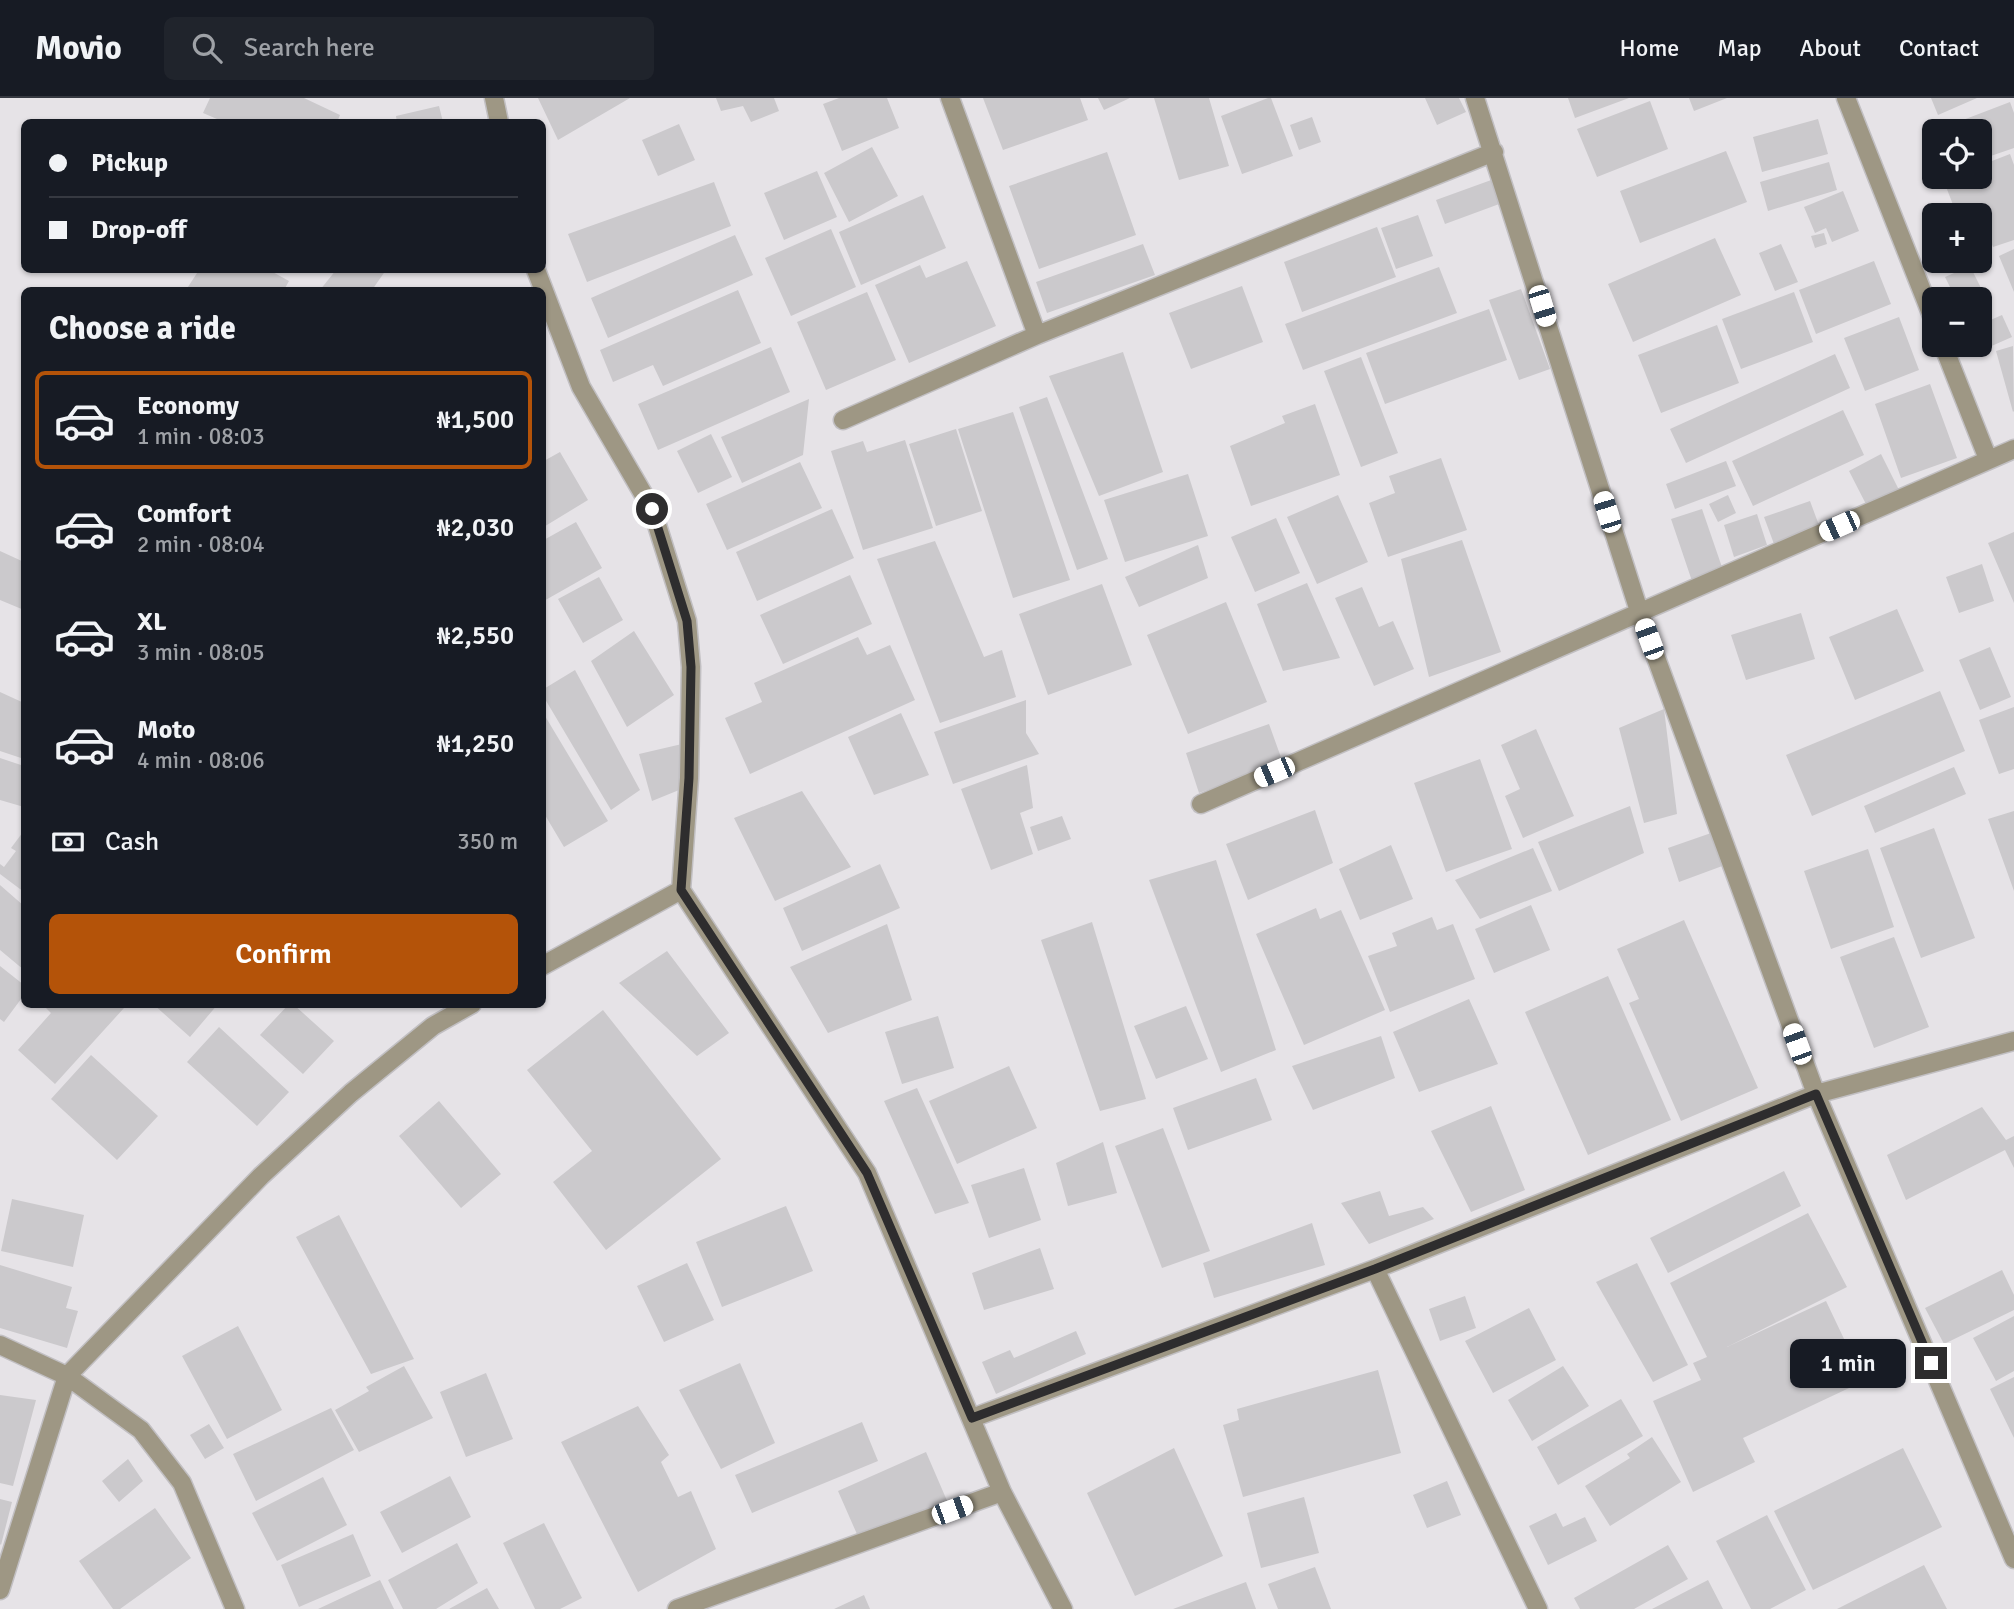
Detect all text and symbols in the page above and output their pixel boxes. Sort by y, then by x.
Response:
search box [164,17,654,80]
text: Movio [35,28,122,69]
icon: search [188,29,226,67]
text: Search here [244,32,375,64]
text: Home [1619,33,1679,63]
text: Map [1717,33,1762,63]
text: About [1800,33,1861,63]
text: Contact [1899,33,1979,63]
map controls [1922,119,1992,357]
button: locate [1922,119,1992,189]
text: Pickup [91,147,168,179]
button: + [1922,203,1992,273]
text: Drop-off [91,214,187,246]
car [1526,283,1559,329]
button: − [1922,287,1992,357]
text: Choose a ride [49,309,236,348]
icon: car [53,389,116,452]
text: Economy [137,390,239,422]
text: ₦1,500 [436,404,514,436]
text: 1 min · 08:03 [137,422,265,451]
car [1591,489,1624,535]
route start [636,493,668,525]
icon: car [53,497,116,560]
text: Comfort [137,498,231,530]
car [1816,508,1863,544]
text: ₦2,030 [436,512,514,544]
text: 2 min · 08:04 [137,530,265,559]
icon: car [53,605,116,668]
text: XL [137,606,167,638]
car [1632,616,1667,662]
text: ₦2,550 [436,620,514,652]
text: 3 min · 08:05 [137,638,265,667]
icon: car [53,713,116,776]
text: Moto [137,714,195,746]
text: ₦1,250 [436,728,514,760]
text: 4 min · 08:06 [137,746,265,775]
car [1251,754,1298,790]
icon: cash [49,823,87,861]
text: Cash [105,826,159,858]
text: 350 m [457,827,518,856]
button: Confirm [49,914,518,994]
car [1780,1021,1815,1067]
callout: 1 min [1791,1338,1906,1388]
route end [1915,1347,1947,1379]
text: 1 min [1820,1349,1876,1378]
car [929,1493,976,1527]

